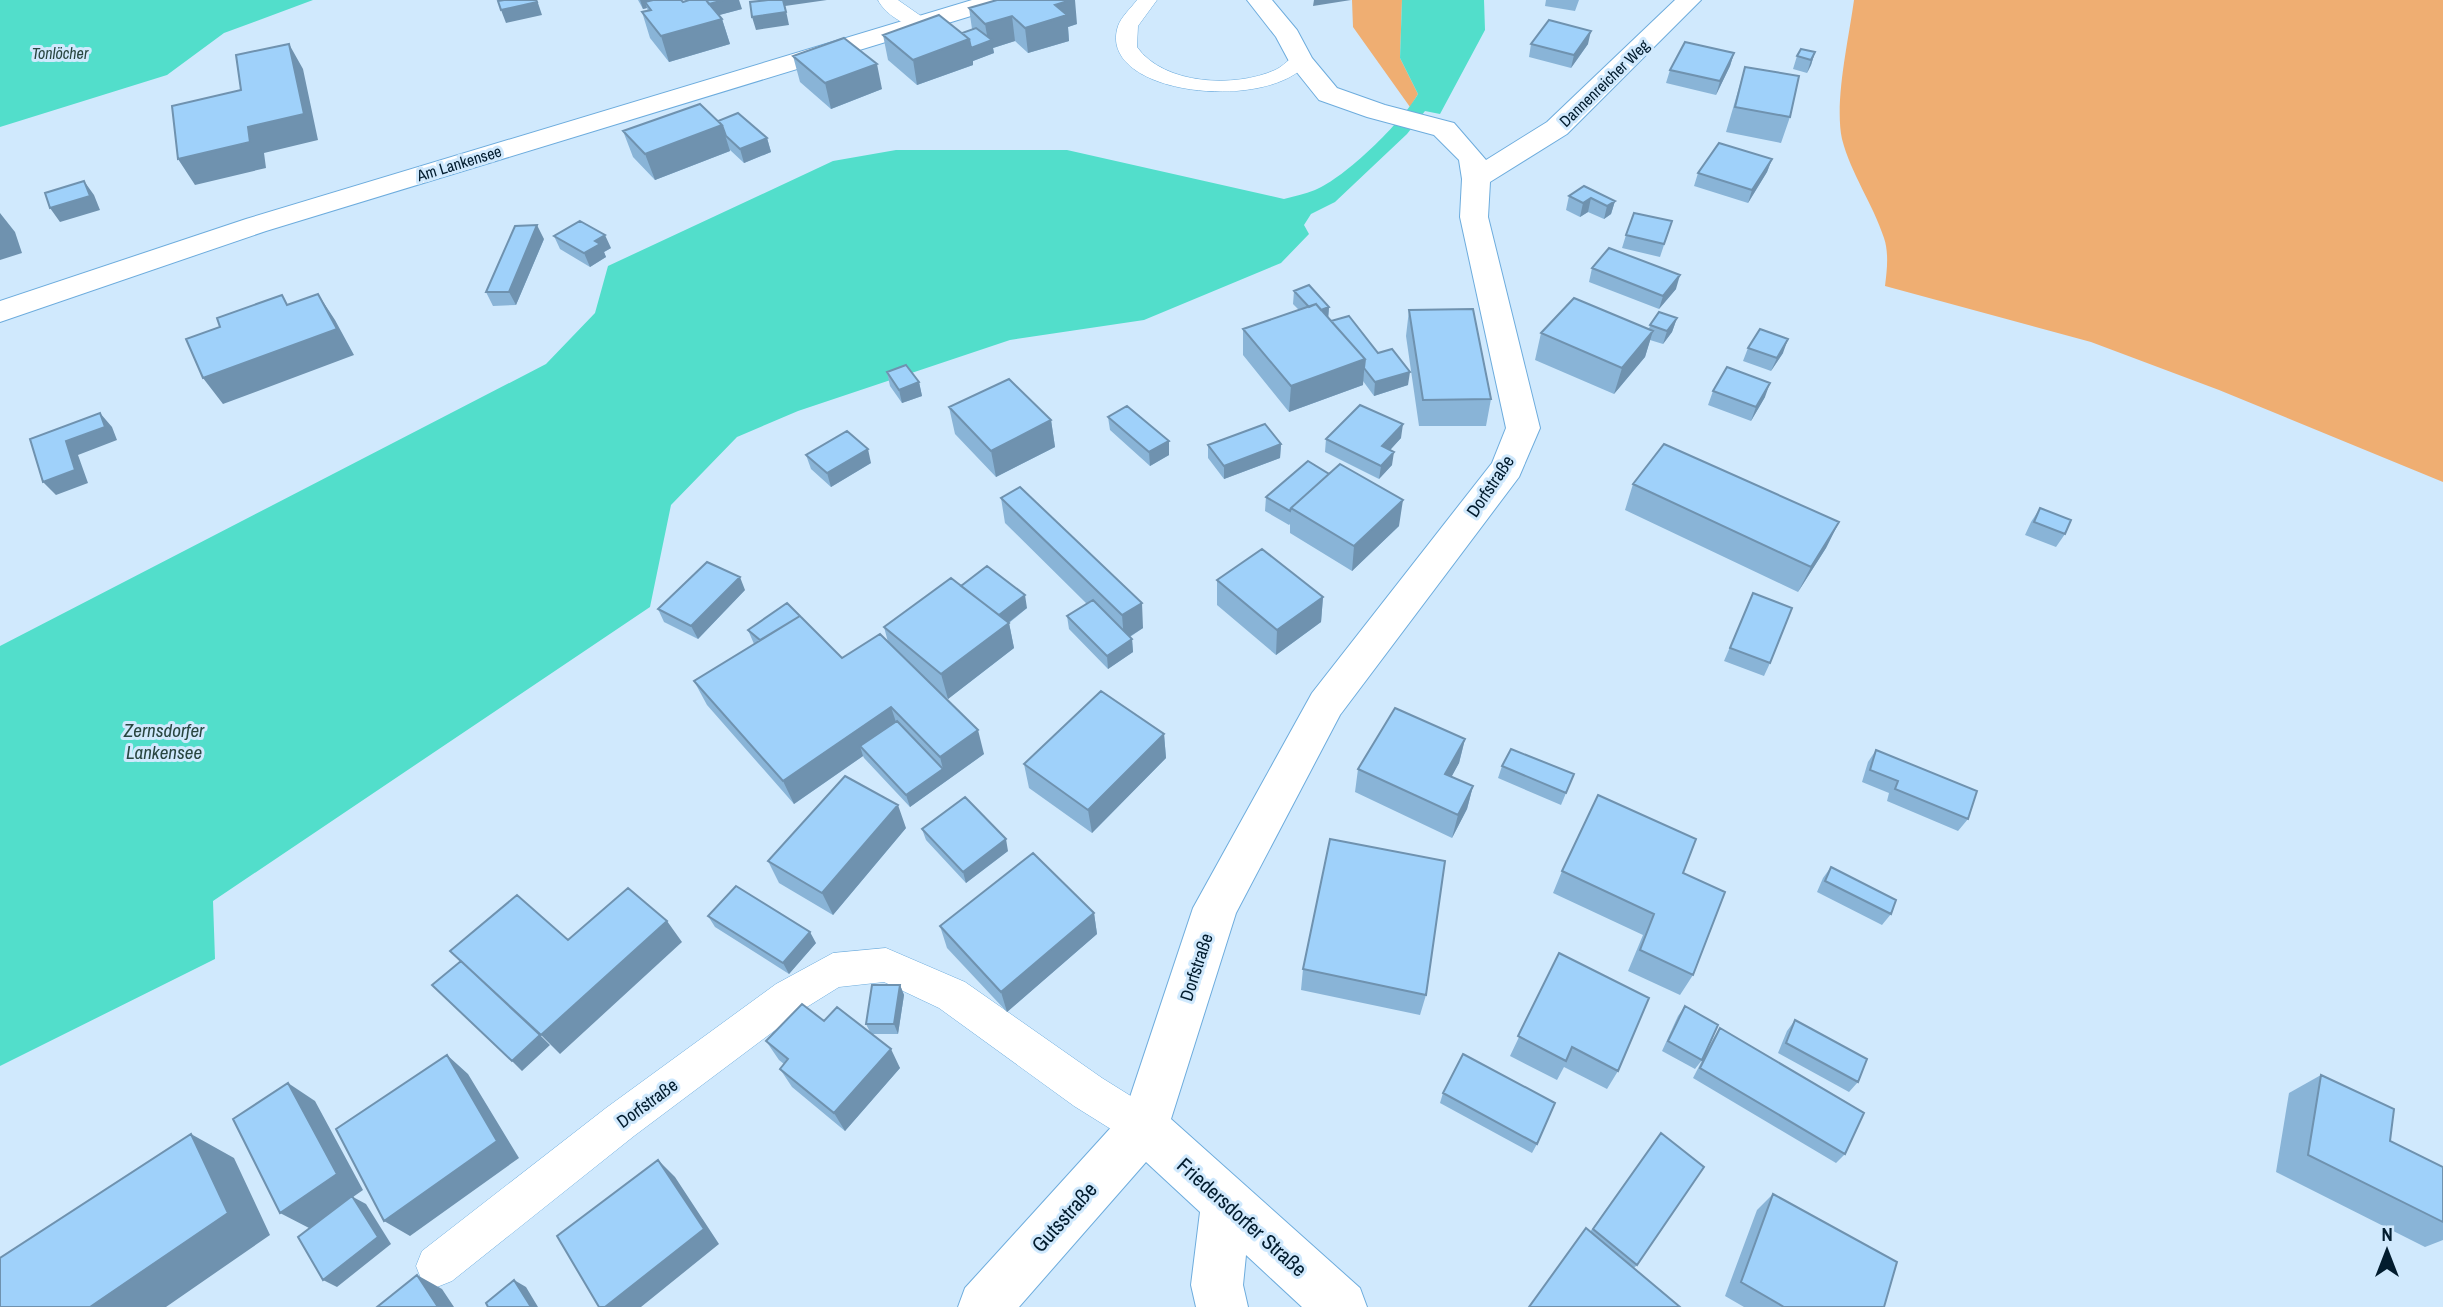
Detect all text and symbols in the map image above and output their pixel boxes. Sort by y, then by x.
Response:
street label: Dannenreicher Weg [1554,34,1654,132]
water label: Tonlöcher [32,42,89,64]
street label: Am Lankensee [413,140,504,187]
street label: Dorfstraße [1460,450,1520,522]
water label: Zernsdorfer Lankensee [123,717,205,765]
street label: Dorfstraße [1173,930,1219,1004]
street label: Dorfstraße [611,1072,683,1134]
street label: Friedersdorfer Straße [1171,1151,1313,1283]
street label: Gutsstraße [1025,1176,1103,1258]
north arrow [2352,1216,2422,1286]
text: N [2381,1221,2393,1247]

